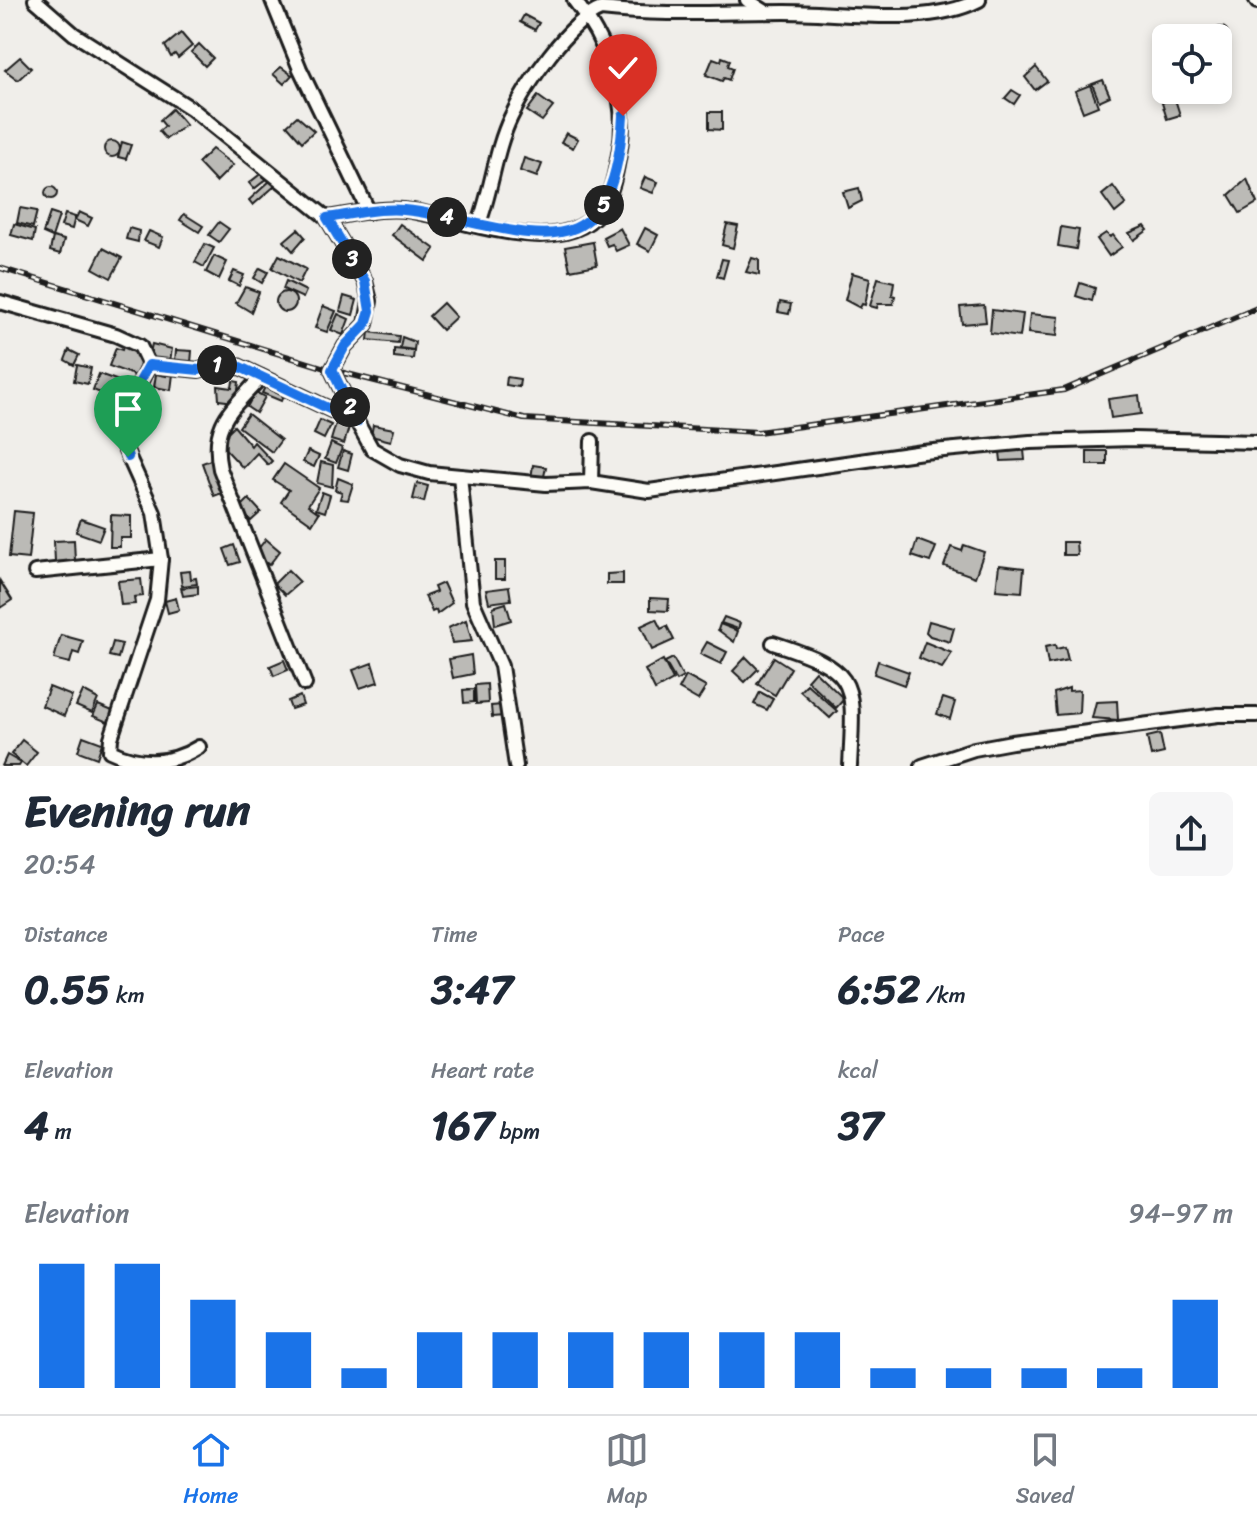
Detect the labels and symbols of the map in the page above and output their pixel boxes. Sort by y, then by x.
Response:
pin [589,34,657,116]
pin: 5 [584,185,624,225]
pin: 4 [427,197,467,237]
pin: 3 [332,239,372,279]
pin: 1 [197,345,237,385]
pin [94,375,162,457]
pin: 2 [330,387,370,427]

